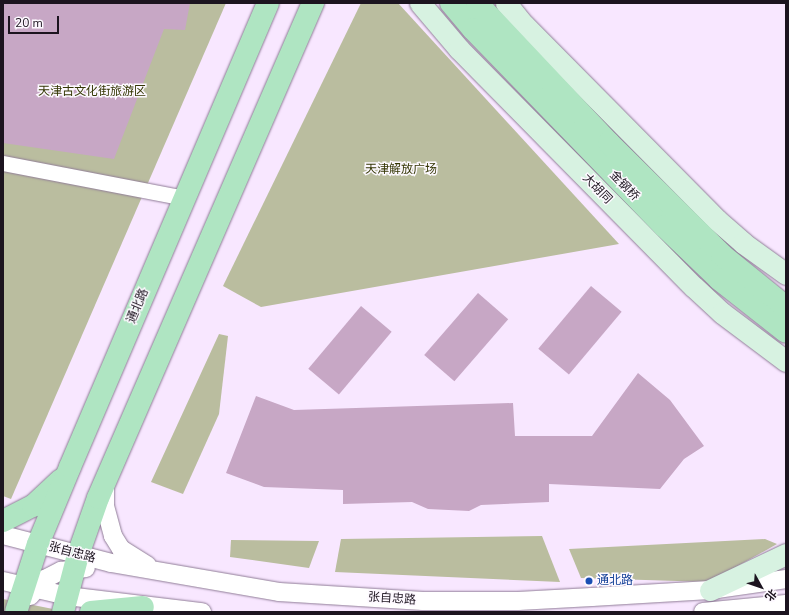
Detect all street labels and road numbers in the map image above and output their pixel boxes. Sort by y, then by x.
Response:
street label: 金钢桥 [606,168,642,204]
street label: 大胡同 [579,171,615,207]
street label: 通北路 [124,287,152,325]
street label: 张自忠路 [47,540,97,566]
street label: 张自忠路 [368,590,416,608]

